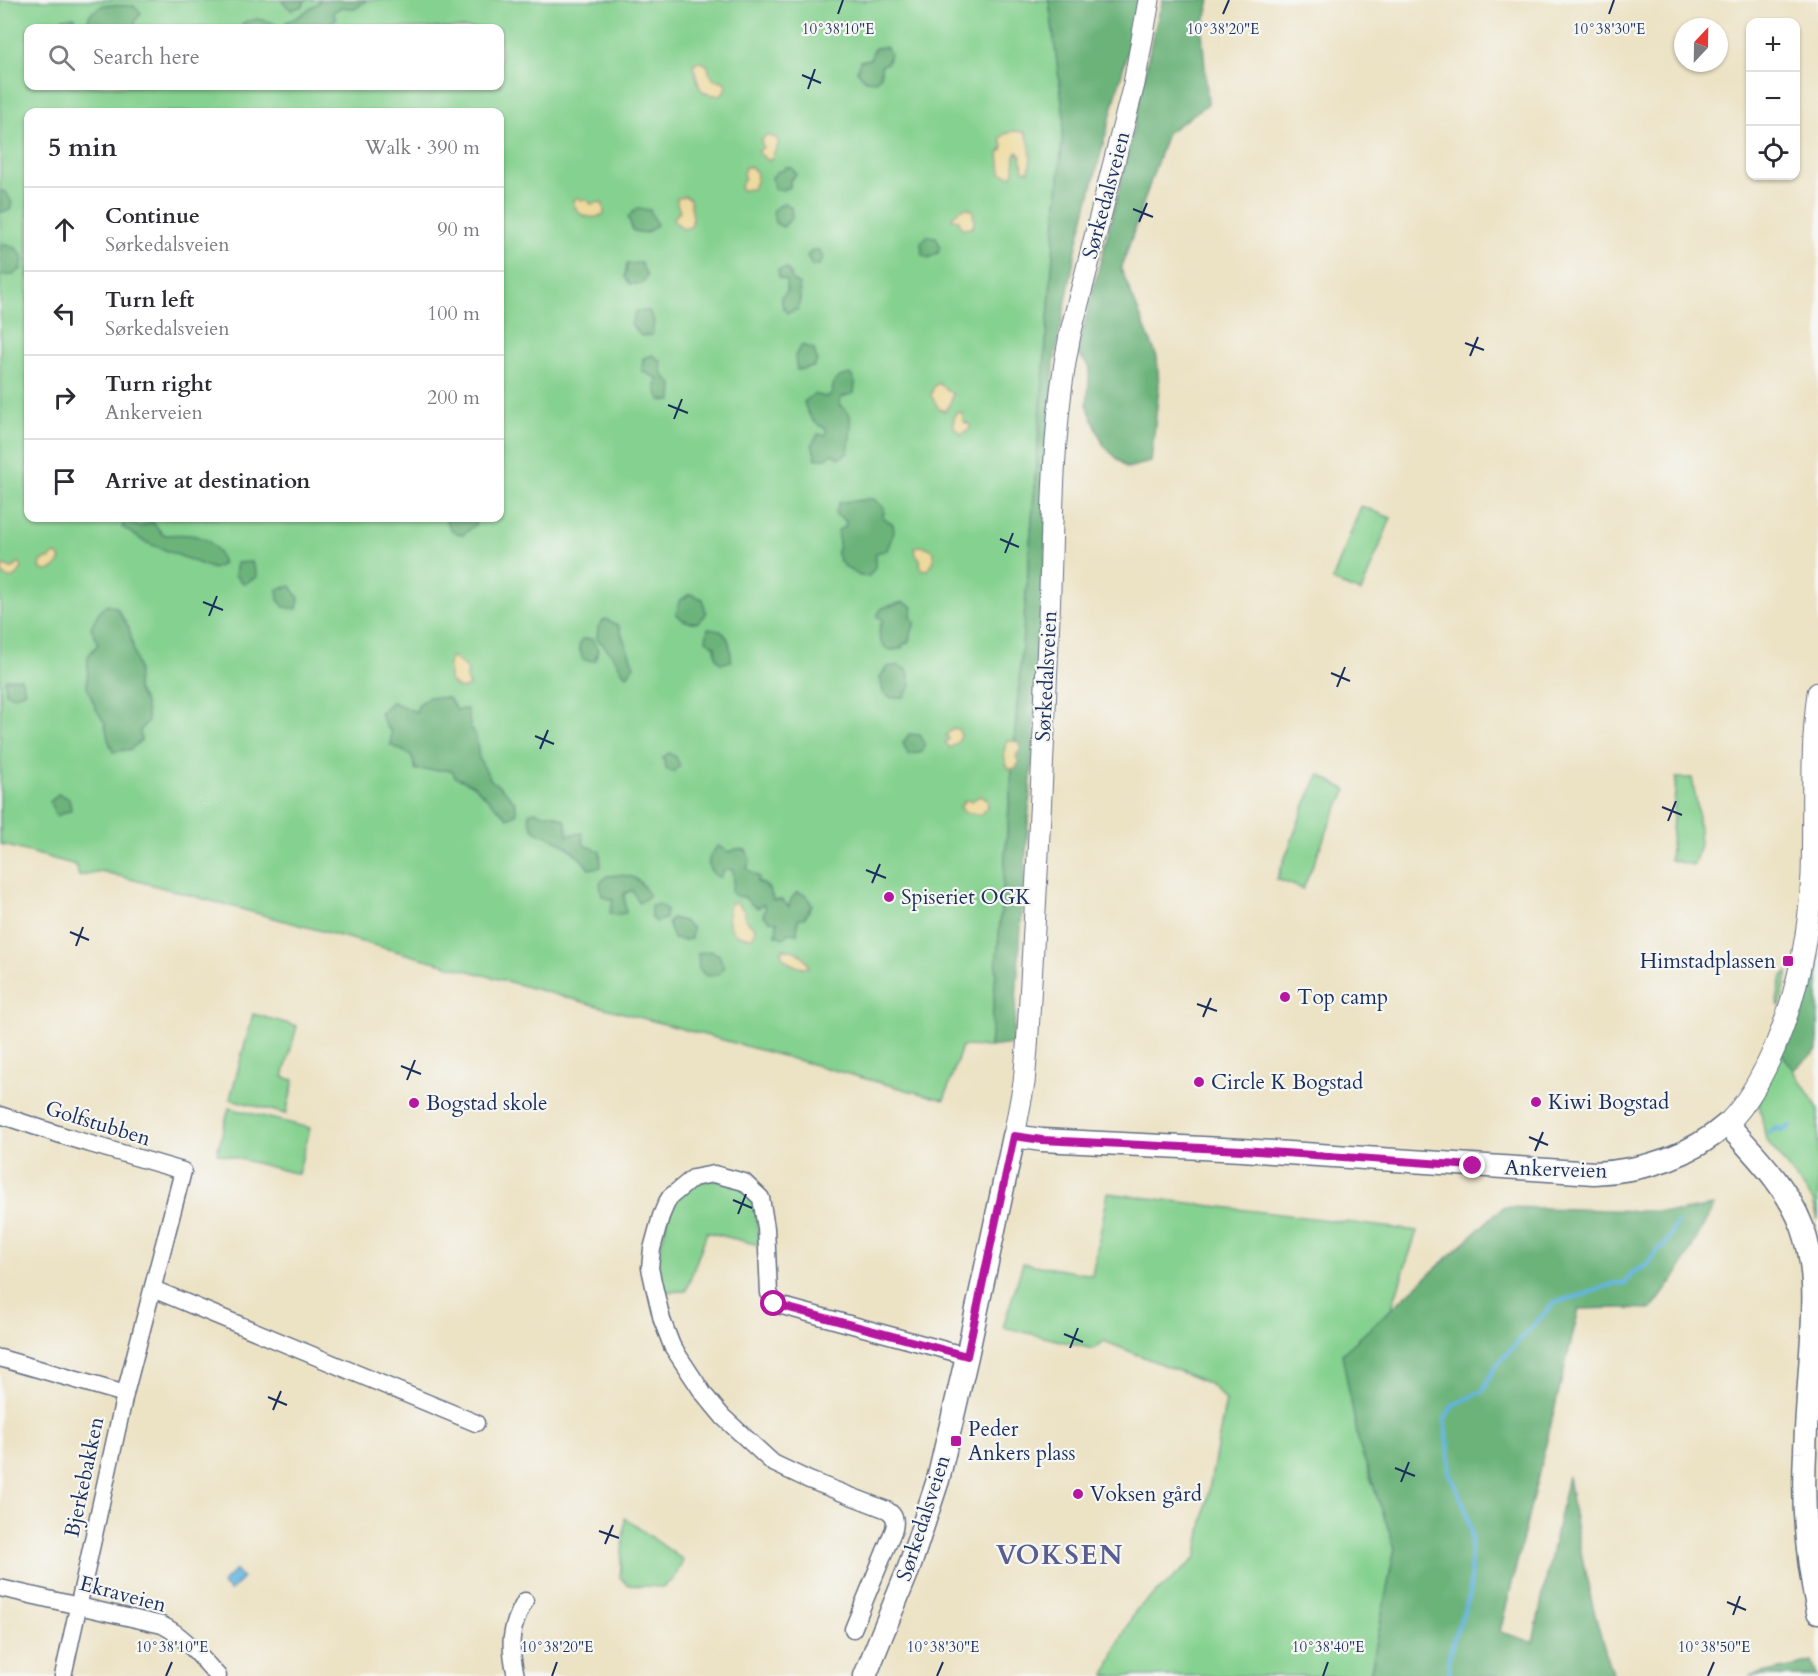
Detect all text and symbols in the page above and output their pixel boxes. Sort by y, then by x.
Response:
north arrow [1674,18,1728,72]
map controls [1746,18,1800,180]
button: + [1746,18,1800,72]
text: 10°38'10"E [802,19,874,39]
text: 10°38'20"E [1187,19,1259,39]
text: 10°38'30"E [1573,19,1645,39]
search box [24,24,504,90]
icon: search [45,41,78,74]
text: Search here [93,42,200,72]
button: − [1746,72,1800,126]
button: locate [1746,126,1800,180]
street label: Sørkedalsveien [1076,128,1137,262]
text: 5 min [48,130,117,165]
text: Walk · 390 m [365,134,480,161]
text: Continue [105,201,200,231]
icon: ahead [48,213,81,246]
text: 90 m [437,216,480,243]
text: Sørkedalsveien [105,231,230,258]
text: Turn left [105,285,194,315]
icon: left [48,297,81,330]
text: 100 m [427,300,480,327]
text: Sørkedalsveien [105,315,230,342]
text: Turn right [105,369,212,399]
icon: right [48,381,81,414]
text: 200 m [427,384,480,411]
text: Ankerveien [105,399,203,426]
icon: arrive [48,465,81,498]
text: Arrive at destination [105,466,310,496]
street label: Sørkedalsveien [1029,610,1064,742]
place label: Spiseriet OGK [901,883,1031,912]
marker: Spiseriet OGK [882,890,896,904]
place label: Himstadplassen [1640,947,1776,976]
marker: Himstadplassen [1781,954,1795,968]
place label: Top camp [1297,983,1388,1012]
marker: Top camp [1278,990,1292,1004]
place label: Circle K Bogstad [1211,1068,1363,1097]
marker: Circle K Bogstad [1192,1075,1206,1089]
place label: Kiwi Bogstad [1548,1088,1669,1117]
place label: Bogstad skole [426,1089,547,1118]
street label: Golfstubben [42,1094,154,1153]
marker: Kiwi Bogstad [1529,1095,1543,1109]
marker: Bogstad skole [407,1096,421,1110]
route end [1459,1152,1485,1178]
street label: Ankerveien [1504,1153,1608,1186]
route start [760,1290,786,1316]
street label: Bjerkebakken [58,1414,111,1540]
place label: Peder Ankers plass [968,1415,1076,1468]
marker: Peder Ankers plass [949,1434,963,1448]
street label: Sørkedalsveien [889,1451,958,1585]
place label: Voksen gård [1090,1480,1202,1509]
marker: Voksen gård [1071,1487,1085,1501]
district label: VOKSEN [996,1537,1124,1574]
street label: Ekraveien [76,1569,169,1620]
text: 10°38'10"E [136,1637,208,1657]
text: 10°38'20"E [521,1637,593,1657]
text: 10°38'30"E [907,1637,979,1657]
text: 10°38'40"E [1292,1637,1364,1657]
text: 10°38'50"E [1678,1637,1750,1657]

